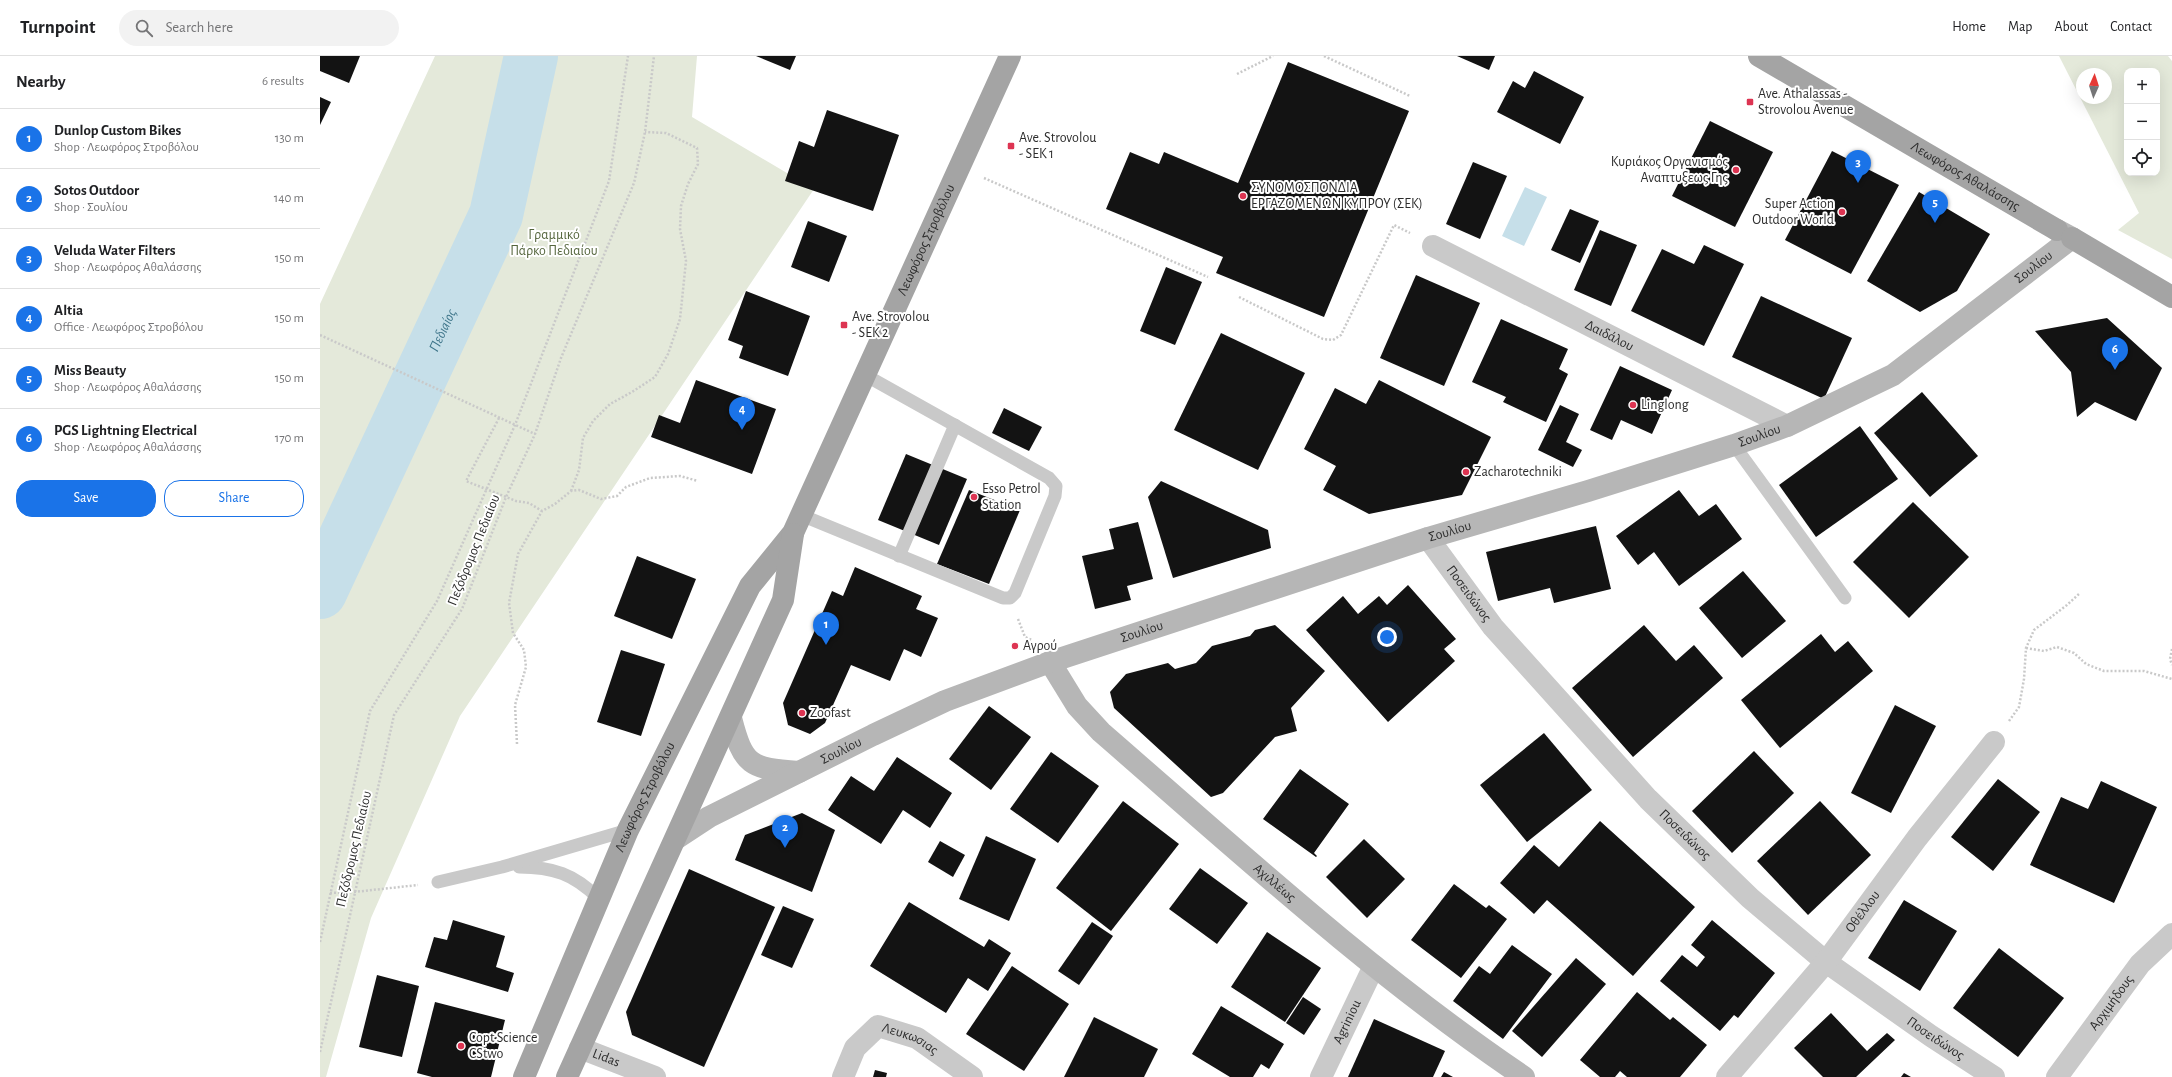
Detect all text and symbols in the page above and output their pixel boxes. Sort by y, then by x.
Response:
search box [119,10,399,46]
icon: search [133,17,155,39]
text: Turnpoint [20,18,95,37]
text: Search here [165,20,233,35]
text: Home [1952,20,1986,34]
text: Map [2008,20,2032,34]
text: About [2054,20,2088,34]
text: Contact [2110,20,2152,34]
north arrow [2076,68,2112,104]
map controls [2124,68,2160,176]
button: + [2124,68,2160,104]
text: Nearby [16,73,66,90]
text: 6 results [262,75,304,88]
place label: Ave. Athalassas - Strovolou Avenue [1758,87,1853,117]
marker: Ave. Athalassas - Strovolou Avenue [1745,97,1755,107]
button: − [2124,104,2160,140]
text: Dunlop Custom Bikes [54,123,181,138]
place label: Ave. Strovolou - SEK 1 [1019,131,1096,161]
text: 1 [27,132,31,145]
text: 130 m [275,132,304,145]
street label: Λεωφόρος Αθαλάσσης [1909,139,2023,214]
button: locate [2124,140,2160,176]
text: Shop · Λεωφόρος Στροβόλου [54,141,199,154]
marker: Ave. Strovolou - SEK 1 [1006,141,1016,151]
pin: 3 [1845,150,1871,183]
place label: Κυριάκος Οργανισμός Αναπτυξεως Γης [1611,155,1729,185]
marker: Κυριάκος Οργανισμός Αναπτυξεως Γης [1731,165,1741,175]
place label: ΣΥΝΟΜΟΣΠΟΝΔΙΑ ΕΡΓΑΖΟΜΕΝΩΝ ΚΥΠΡΟΥ (ΣΕΚ) [1251,181,1423,211]
street label: Λεωφόρος Στροβόλου [895,182,958,298]
text: Sotos Outdoor [54,183,139,198]
pin: 5 [1922,190,1948,223]
marker: ΣΥΝΟΜΟΣΠΟΝΔΙΑ ΕΡΓΑΖΟΜΕΝΩΝ ΚΥΠΡΟΥ (ΣΕΚ) [1238,191,1248,201]
text: 2 [26,192,32,205]
text: 140 m [274,192,304,205]
place label: Super Action Outdoor World [1752,197,1834,227]
text: Shop · Σουλίου [54,201,128,214]
marker: Super Action Outdoor World [1837,207,1847,217]
park label: Γραμμικό Πάρκο Πεδιαίου [510,228,598,258]
text: Veluda Water Filters [54,243,175,258]
street label: Σουλίου [2012,248,2055,286]
text: 3 [26,252,32,265]
text: 150 m [275,252,304,265]
text: Shop · Λεωφόρος Αθαλάσσης [54,261,202,274]
text: Altia [54,303,83,318]
water label: Πεδιαίος [426,306,459,354]
place label: Ave. Strovolou - SEK 2 [852,310,929,340]
text: 4 [26,312,32,325]
text: 150 m [275,312,304,325]
street label: Δαιδάλου [1583,318,1636,354]
marker: Ave. Strovolou - SEK 2 [839,320,849,330]
text: Office · Λεωφόρος Στροβόλου [54,321,203,334]
pin: 6 [2102,337,2128,370]
text: Miss Beauty [54,363,126,378]
text: 5 [26,372,32,385]
text: 150 m [275,372,304,385]
text: Shop · Λεωφόρος Αθαλάσσης [54,381,202,394]
pin: 4 [729,397,755,430]
place label: Linglong [1641,398,1689,412]
marker: Linglong [1628,400,1638,410]
street label: Σουλίου [1736,422,1783,450]
text: PGS Lightning Electrical [54,423,197,438]
text: 6 [26,432,32,445]
text: 170 m [275,432,304,445]
text: Shop · Λεωφόρος Αθαλάσσης [54,441,202,454]
place label: Zacharotechniki [1474,465,1562,479]
marker: Zacharotechniki [1461,467,1471,477]
button: Save [16,480,156,517]
button: Share [164,480,304,517]
place label: Esso Petrol Station [982,482,1041,512]
street label: Πεζόδρομος Πεδιαίου [445,492,503,608]
marker: Esso Petrol Station [969,492,979,502]
street label: Σουλίου [1427,519,1473,544]
street label: Ποσειδώνος [1444,563,1494,625]
pin: 1 [813,612,839,645]
street label: Σουλίου [1119,618,1165,645]
your location [1377,627,1397,647]
place label: Αγρού [1023,639,1057,653]
marker: Αγρού [1010,641,1020,651]
place label: Zoofast [810,706,851,720]
marker: Zoofast [797,708,807,718]
street label: Σουλίου [818,735,864,767]
street label: Λεωφόρος Στροβόλου [613,740,678,854]
street label: Πεζόδρομος Πεδιαίου [334,790,374,908]
street label: Ποσειδώνος [1656,807,1714,863]
pin: 2 [772,815,798,848]
street label: Αχιλλέως [1251,861,1299,905]
street label: Οθέλλου [1843,888,1883,935]
street label: Αρχιμήδους [2087,972,2137,1033]
street label: Agriniou [1331,998,1364,1046]
street label: Ποσειδώνος [1904,1014,1967,1063]
street label: Λευκωσιας [880,1021,941,1058]
place label: Copt Science CStwo [469,1031,537,1061]
marker: Copt Science CStwo [456,1041,466,1051]
street label: Lidas [590,1046,622,1070]

